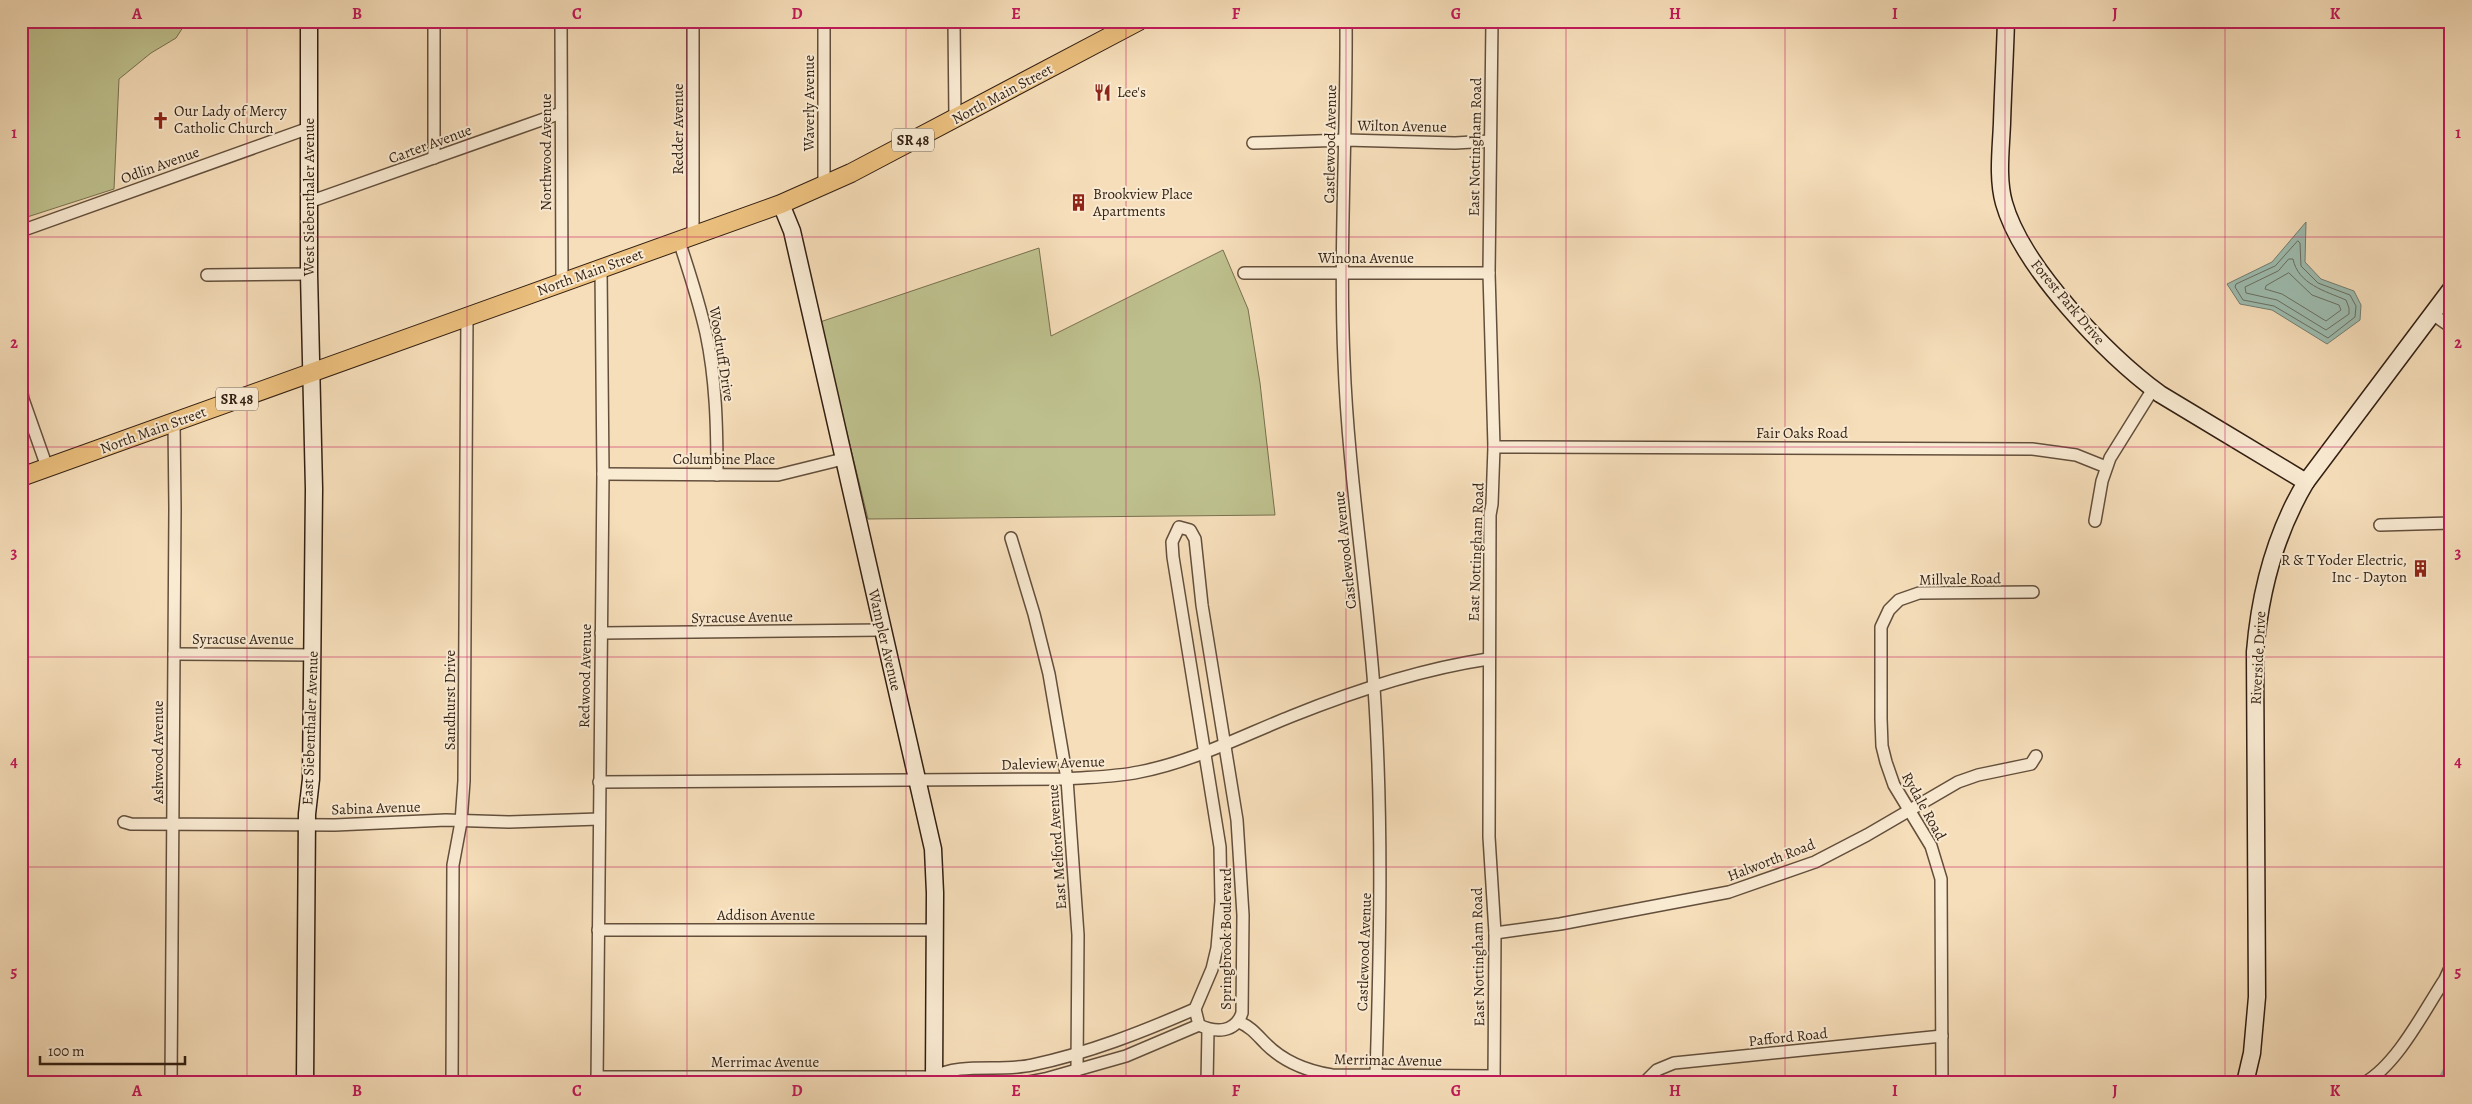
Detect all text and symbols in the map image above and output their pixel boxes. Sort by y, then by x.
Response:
text: A [131,3,143,25]
text: B [352,3,362,25]
text: C [572,3,582,25]
text: D [791,3,803,25]
text: E [1011,3,1021,25]
text: F [1232,3,1241,25]
text: G [1451,3,1461,25]
text: H [1669,3,1681,25]
text: I [1892,3,1898,25]
text: J [2112,3,2118,25]
text: K [2330,3,2341,25]
street label: Waverly Avenue [799,55,819,152]
street label: North Main Street [948,59,1056,129]
street label: East Nottingham Road [1464,76,1486,217]
restaurant icon: Lee's [1093,82,1113,102]
place label: Lee's [1117,82,1146,102]
street label: Redder Avenue [668,83,688,175]
street label: Castlewood Avenue [1319,84,1341,204]
street label: Northwood Avenue [536,93,556,211]
place label: Our Lady of Mercy Catholic Church [174,101,287,138]
church icon: Our Lady of Mercy Catholic Church [150,110,170,130]
street label: Wilton Avenue [1356,115,1447,137]
street label: West Siebenthaler Avenue [299,117,319,277]
street label: Carter Avenue [386,120,475,168]
text: 1 [11,122,17,144]
text: 1 [2455,122,2461,144]
road number: SR 48 [892,128,934,152]
street label: Odlin Avenue [118,141,202,188]
place label: Brookview Place Apartments [1092,184,1193,221]
building icon: Brookview Place Apartments [1069,193,1089,213]
street label: North Main Street [534,244,646,300]
street label: Winona Avenue [1317,248,1414,268]
street label: Forest Park Drive [2026,255,2110,349]
street label: Woodruff Drive [704,304,739,403]
text: 2 [10,332,18,354]
text: 2 [2454,332,2462,354]
road number: SR 48 [216,388,258,410]
street label: North Main Street [97,402,209,458]
street label: Fair Oaks Road [1756,423,1849,443]
street label: Columbine Place [673,449,775,469]
street label: East Nottingham Road [1464,481,1488,622]
street label: Castlewood Avenue [1329,490,1361,610]
text: 3 [11,542,18,564]
text: 3 [2455,542,2462,564]
place label: R & T Yoder Electric, Inc - Dayton [2281,550,2407,587]
building icon: R & T Yoder Electric, Inc - Dayton [2411,559,2431,579]
street label: Millvale Road [1919,568,2002,590]
street label: Wampler Avenue [863,586,906,693]
street label: Syracuse Avenue [691,606,793,628]
street label: Riverside Drive [2246,610,2270,705]
street label: Redwood Avenue [574,623,596,728]
street label: Syracuse Avenue [192,629,294,649]
street label: East Siebenthaler Avenue [297,650,323,806]
street label: Sandhurst Drive [440,650,460,750]
street label: Ashwood Avenue [148,700,168,805]
text: 4 [10,751,18,773]
street label: Daleview Avenue [1001,751,1105,775]
text: 4 [2454,751,2462,773]
street label: Rydale Road [1897,768,1951,844]
street label: East Melford Avenue [1043,783,1071,910]
street label: Sabina Avenue [331,796,421,820]
street label: Halworth Road [1724,834,1819,886]
street label: Springbrook Boulevard [1216,867,1236,1010]
street label: East Nottingham Road [1467,886,1489,1027]
street label: Castlewood Avenue [1352,892,1376,1012]
street label: Addison Avenue [716,905,815,925]
text: 5 [11,961,18,983]
text: 5 [2455,961,2462,983]
street label: Pafford Road [1747,1023,1829,1051]
scale bar [40,1034,185,1066]
text: 100 m [48,1041,85,1061]
street label: Merrimac Avenue [1334,1049,1443,1071]
street label: Merrimac Avenue [711,1052,819,1072]
text: A [131,1080,143,1102]
text: B [352,1080,362,1102]
text: C [572,1080,582,1102]
text: D [791,1080,803,1102]
text: E [1011,1080,1021,1102]
text: F [1232,1080,1241,1102]
text: G [1451,1080,1461,1102]
text: H [1669,1080,1681,1102]
text: I [1892,1080,1898,1102]
text: J [2112,1080,2118,1102]
text: K [2330,1080,2341,1102]

